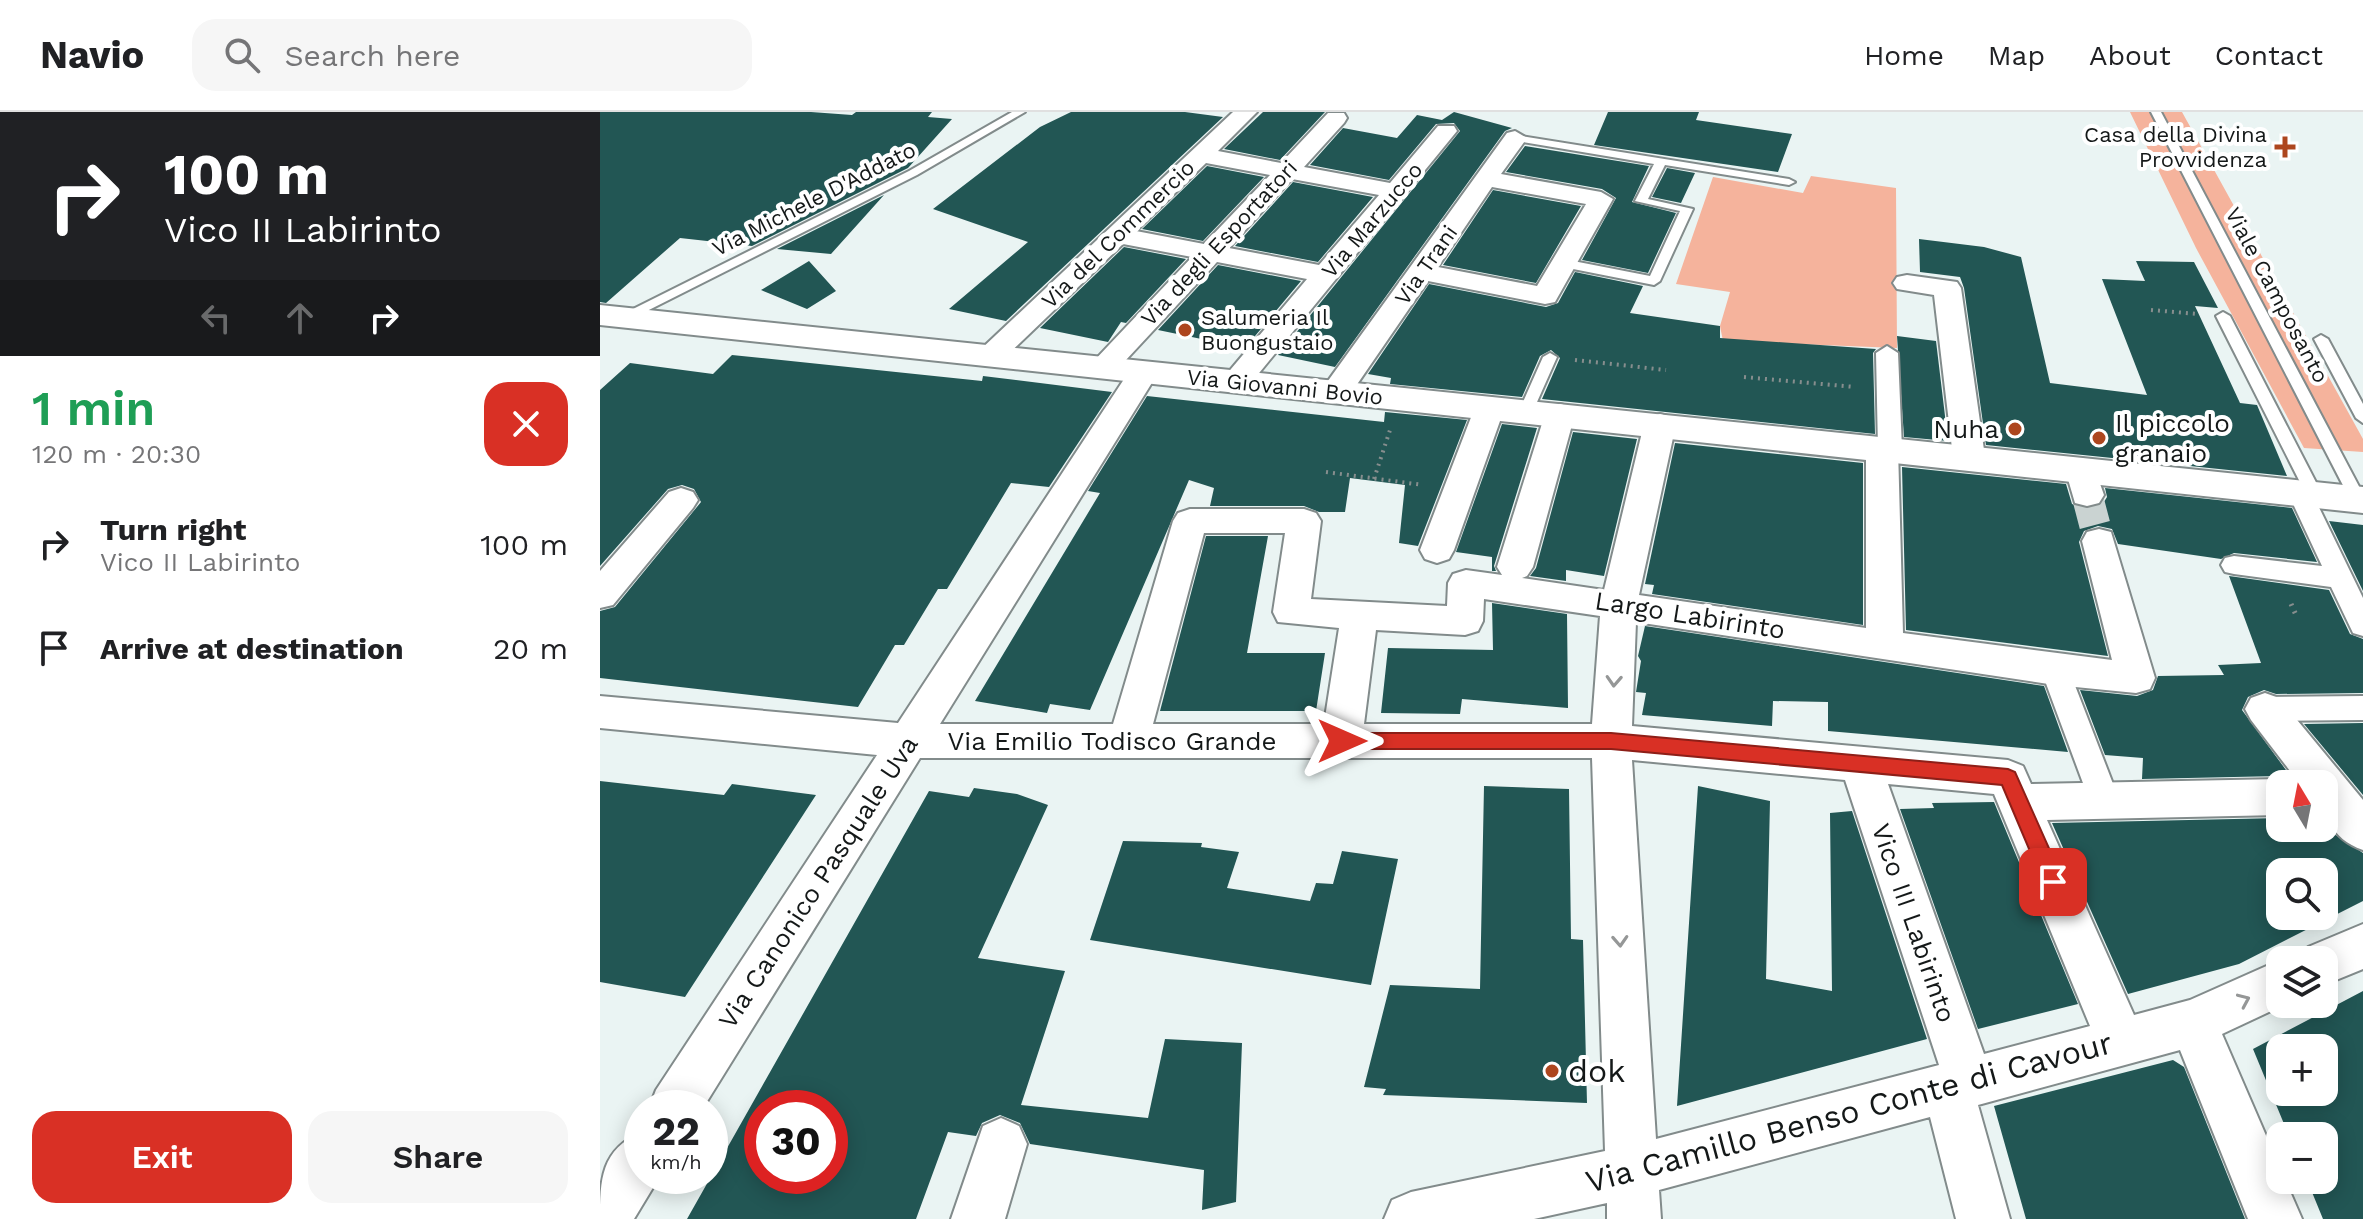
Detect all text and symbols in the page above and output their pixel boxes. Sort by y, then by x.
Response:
search box [192,19,752,91]
text: Navio [40,33,144,77]
icon: search [220,33,264,77]
text: Search here [284,38,460,73]
text: Home [1864,39,1944,72]
text: Map [1988,39,2045,72]
text: About [2089,39,2171,72]
text: Contact [2215,39,2323,72]
place label: Casa della Divina Provvidenza [2084,122,2267,172]
marker: Casa della Divina Provvidenza [2274,136,2296,158]
street label: Via Michele D'Addato [708,137,920,261]
text: 100 m [164,142,329,208]
icon: right [32,144,136,248]
street label: Via del Commercio [1037,155,1199,313]
street label: Via degli Esportatori [1136,155,1302,331]
street label: Via Marzucco [1317,157,1427,283]
street label: Viale Camposanto [2220,203,2334,387]
text: Vico II Labirinto [164,209,442,251]
street label: Via Trani [1390,220,1462,310]
icon: left [194,296,238,340]
icon: ahead [278,296,322,340]
icon: right [362,296,406,340]
place label: Salumeria Il Buongustaio [1201,305,1333,355]
marker: Salumeria Il Buongustaio [1176,321,1194,339]
street label: Via Giovanni Bovio [1186,364,1384,410]
text: 1 min [32,380,155,437]
button: close [484,382,568,466]
place label: Il piccolo granaio [2115,408,2230,468]
place label: Nuha [1933,414,1999,444]
marker: Nuha [2006,420,2024,438]
marker: Il piccolo granaio [2090,429,2108,447]
text: 120 m · 20:30 [32,439,201,469]
text: Turn right [100,512,246,547]
icon: right [32,522,76,566]
text: 100 m [480,527,568,562]
text: Vico II Labirinto [100,547,300,577]
street label: Largo Labirinto [1593,585,1787,645]
icon: arrive [32,626,76,670]
text: Arrive at destination [100,631,404,666]
text: 20 m [493,631,568,666]
one-way arrow [1606,675,1623,688]
position arrow [1300,699,1384,783]
street label: Via Emilio Todisco Grande [947,726,1277,756]
street label: Via Canonico Pasquale Uva [712,730,924,1034]
north arrow [2266,770,2338,842]
map controls [2266,770,2338,1194]
street label: Vico III Labirinto [1866,820,1962,1026]
pin [2019,848,2087,916]
button: search [2266,858,2338,930]
icon: arrive [2031,860,2075,904]
one-way arrow [1612,935,1629,948]
button: layers [2266,946,2338,1018]
one-way arrow [2236,994,2250,1010]
street label: Via Camillo Benso Conte di Cavour [1582,1023,2116,1201]
button: + [2266,1034,2338,1106]
place label: dok [1568,1052,1625,1090]
marker: dok [1543,1062,1561,1080]
speed limit sign: 30 [744,1090,848,1194]
text: 22 [652,1108,700,1155]
button: Exit [32,1111,292,1203]
button: Share [308,1111,568,1203]
button: − [2266,1122,2338,1194]
text: km/h [650,1150,702,1174]

